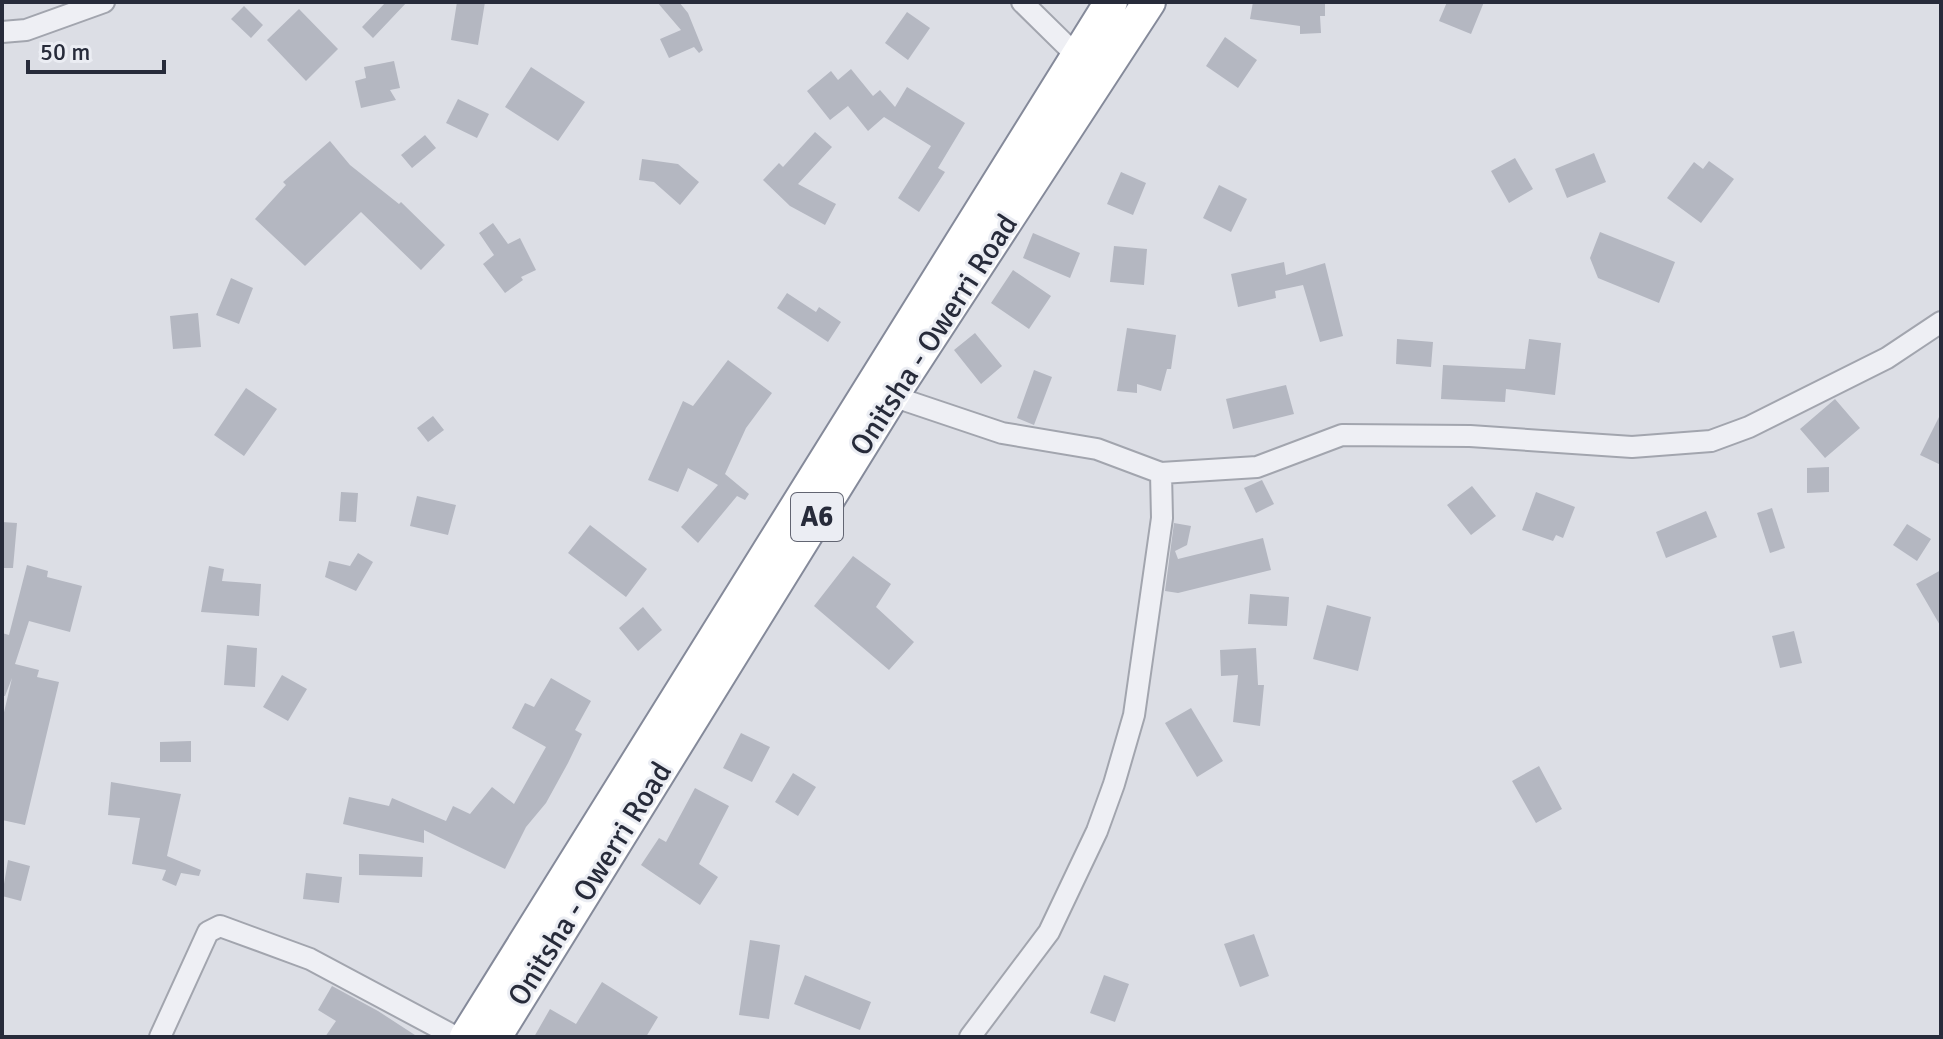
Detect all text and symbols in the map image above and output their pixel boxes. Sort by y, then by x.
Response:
scale bar [28,24,164,74]
text: 50 m [40,37,90,67]
street label: Onitsha - Owerri Road [842,207,1026,463]
road number: A6 [791,493,843,541]
street label: Onitsha - Owerri Road [500,755,680,1013]

